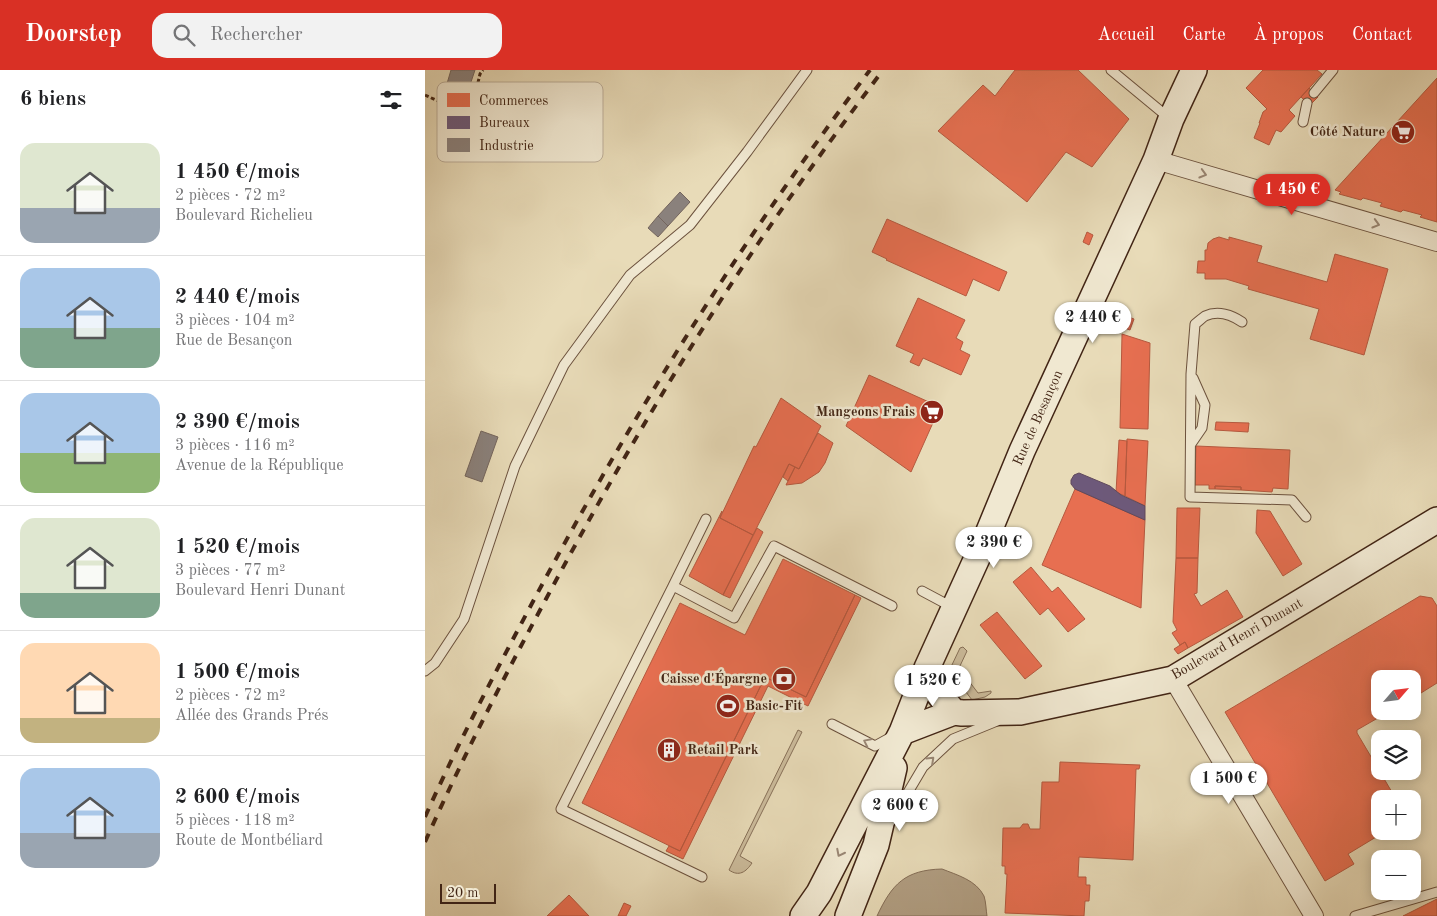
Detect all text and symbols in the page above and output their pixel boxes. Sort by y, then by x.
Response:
search box [152,13,502,58]
icon: search [170,21,198,49]
text: Doorstep [25,23,122,47]
text: Rechercher [210,26,303,45]
text: Accueil [1097,26,1155,44]
text: Carte [1183,26,1225,44]
text: À propos [1253,26,1324,44]
text: Contact [1352,26,1412,44]
legend [437,82,603,162]
icon: filters [377,86,405,114]
text: 6 biens [20,89,86,110]
text: Commerces [479,94,548,108]
text: Bureaux [479,116,530,130]
supermarket icon: Côté Nature [1390,119,1416,145]
place label: Côté Nature [1310,125,1385,139]
text: Industrie [479,139,534,153]
text: 1 450 €/mois [175,162,300,183]
icon: home [60,163,120,223]
one-way arrow [1198,168,1206,178]
pin: 1 450 € [1246,174,1338,216]
text: 1 450 € [1264,182,1320,198]
text: 2 pièces · 72 m² [175,188,285,204]
text: Boulevard Richelieu [175,208,313,224]
one-way arrow [1371,218,1379,228]
text: 2 440 €/mois [175,287,300,308]
icon: home [60,288,120,348]
pin: 2 440 € [1047,302,1139,344]
text: 2 440 € [1065,310,1121,326]
text: 3 pièces · 104 m² [175,313,295,329]
text: Rue de Besançon [175,333,292,349]
street label: Rue de Besançon [1011,368,1065,468]
supermarket icon: Mangeons Frais [919,399,945,425]
place label: Mangeons Frais [816,405,915,419]
text: 2 390 €/mois [175,412,300,433]
icon: home [60,413,120,473]
text: 3 pièces · 116 m² [175,438,295,454]
text: Avenue de la République [175,458,344,474]
pin: 2 390 € [948,526,1040,569]
text: 2 390 € [966,535,1022,551]
text: 1 520 €/mois [175,537,300,558]
icon: home [60,538,120,598]
text: 3 pièces · 77 m² [175,563,285,579]
text: Boulevard Henri Dunant [175,583,345,599]
street label: Boulevard Henri Dunant [1169,596,1305,682]
text: 1 500 €/mois [175,662,300,683]
icon: home [60,663,120,723]
pin: 1 520 € [887,664,979,707]
bank icon: Caisse d'Épargne [771,666,797,692]
place label: Caisse d'Épargne [660,669,767,686]
north arrow [1371,670,1421,720]
map controls [1371,670,1421,900]
text: 1 520 € [905,673,961,689]
text: 2 pièces · 72 m² [175,688,285,704]
sports icon: Basic-Fit [715,693,741,719]
place label: Basic-Fit [745,699,803,713]
text: Allée des Grands Prés [175,708,328,724]
button: layers [1371,730,1421,780]
building icon: Retail Park [656,737,682,763]
one-way arrow [863,738,872,748]
place label: Retail Park [687,743,759,757]
one-way arrow [925,757,934,766]
pin: 1 500 € [1183,762,1275,805]
text: 1 500 € [1201,771,1257,787]
text: 2 600 €/mois [175,787,300,808]
icon: home [60,788,120,848]
pin: 2 600 € [854,790,946,832]
button: + [1371,790,1421,840]
text: 2 600 € [872,798,928,814]
text: 5 pièces · 118 m² [175,813,295,829]
text: Route de Montbéliard [175,833,323,849]
one-way arrow [836,848,846,857]
button: − [1371,850,1421,900]
scale bar [440,881,496,904]
text: 20 m [447,886,478,900]

